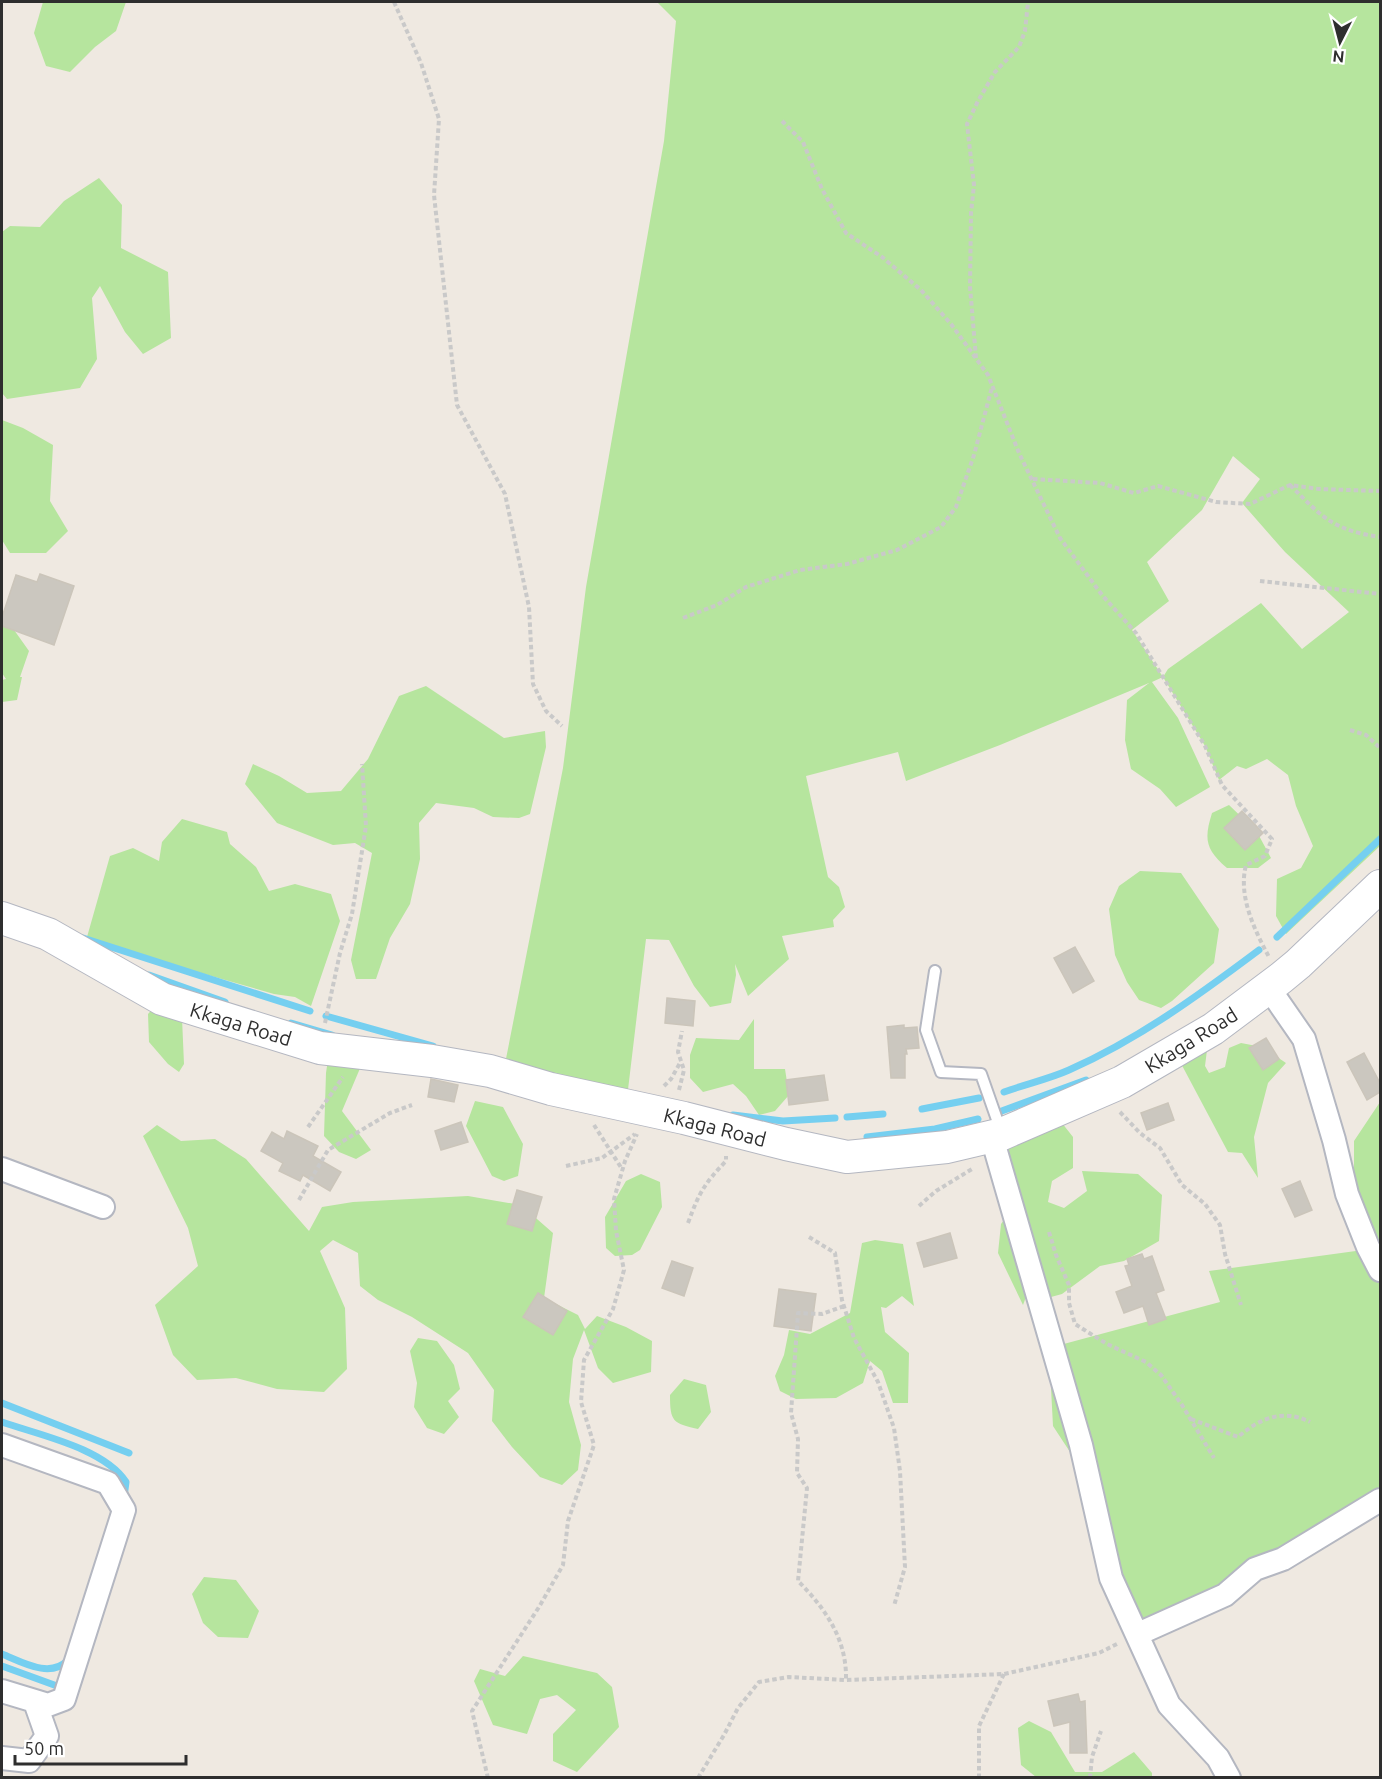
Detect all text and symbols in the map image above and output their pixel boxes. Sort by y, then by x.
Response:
north arrow [1310,12,1370,72]
text: N [1332,47,1345,66]
street label: Kkaga Road [187,998,295,1050]
street label: Kkaga Road [1140,1002,1242,1078]
street label: Kkaga Road [661,1103,769,1151]
scale bar [15,1728,186,1766]
text: 50 m [24,1738,64,1758]

